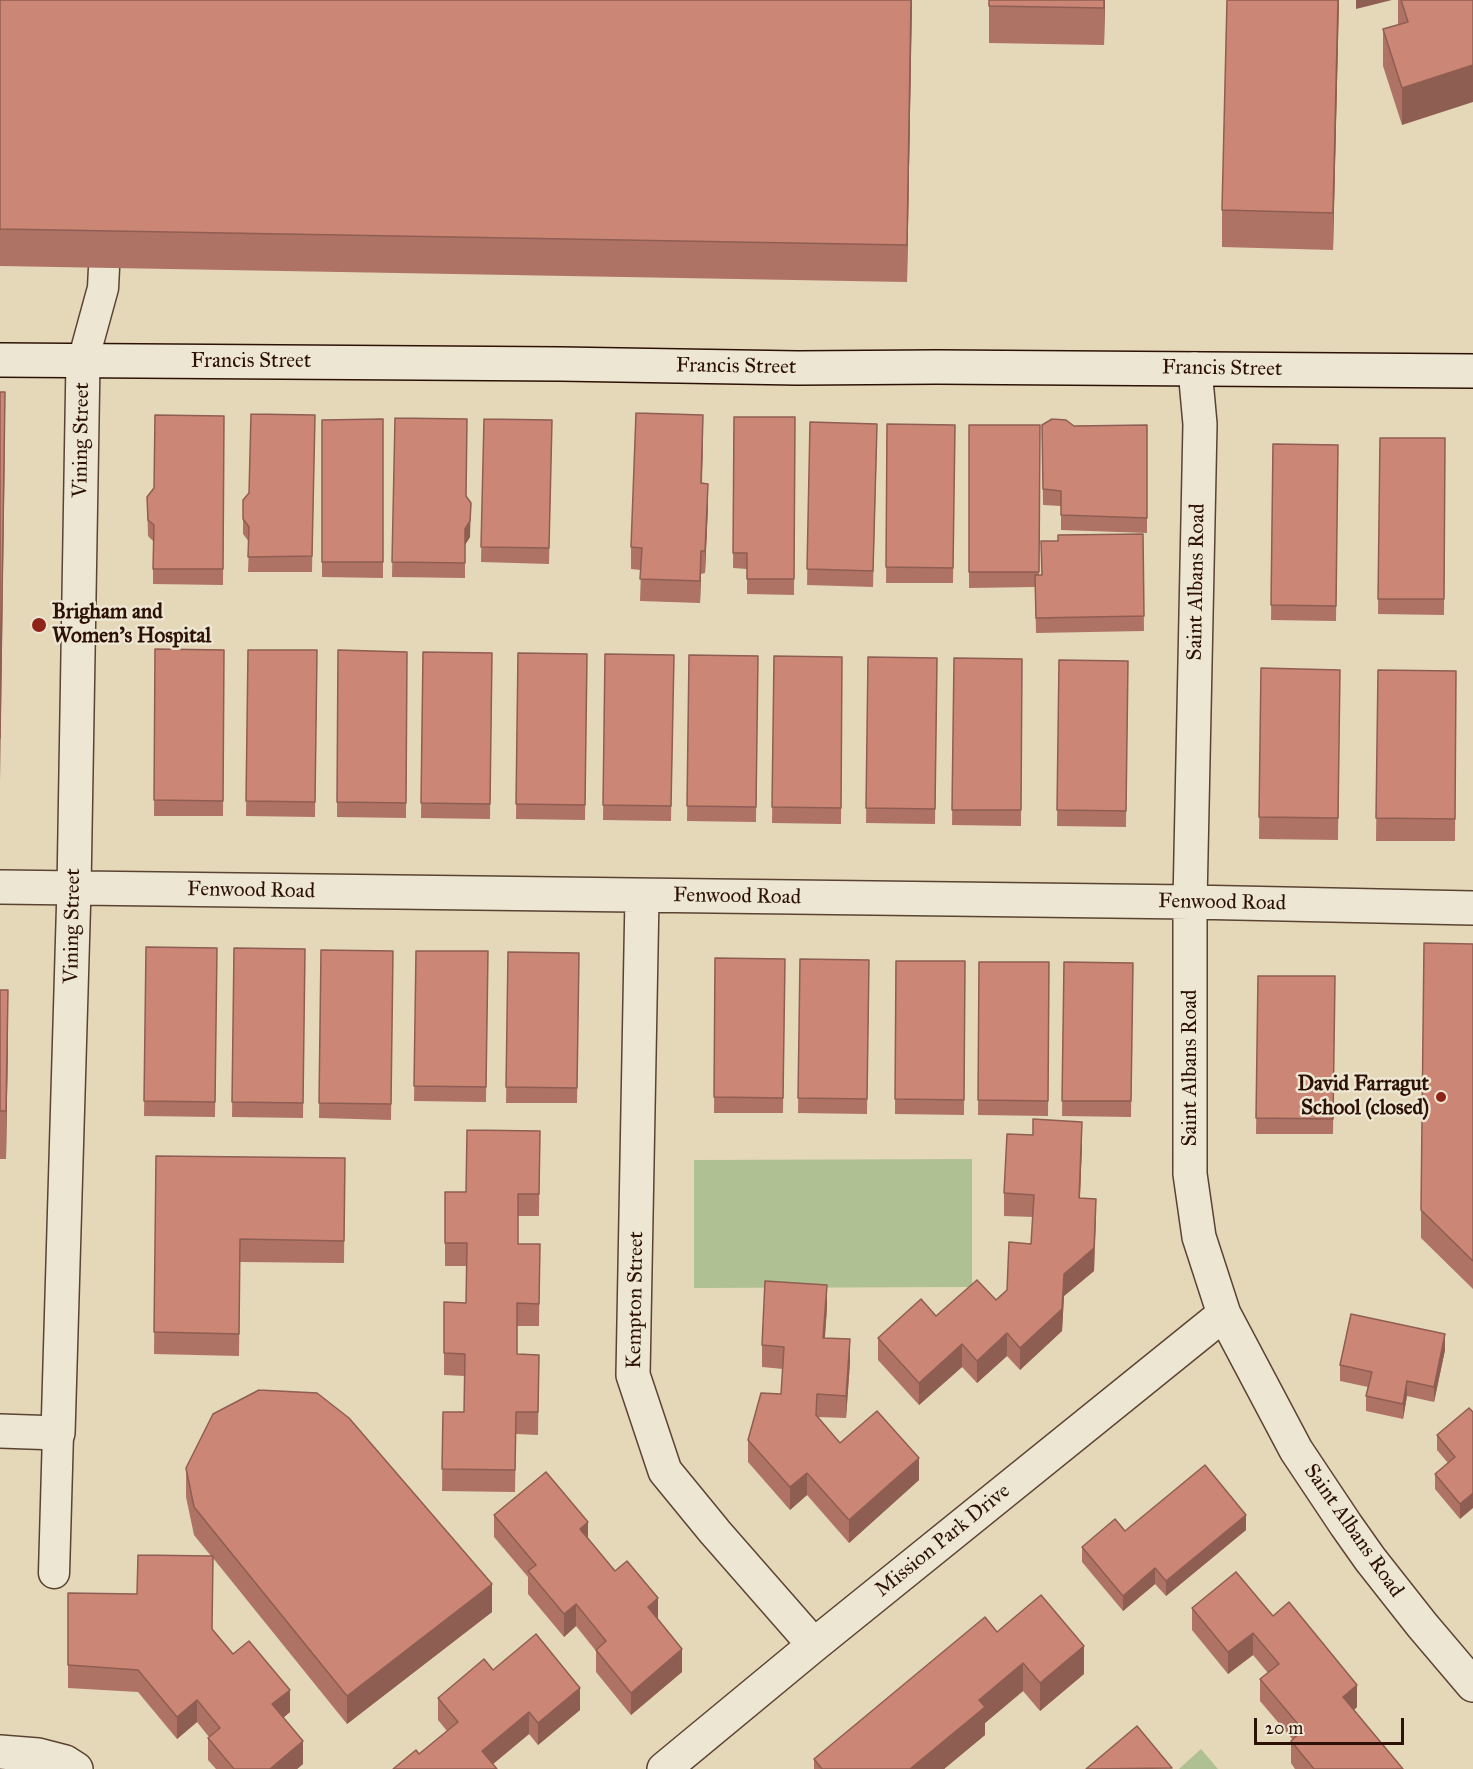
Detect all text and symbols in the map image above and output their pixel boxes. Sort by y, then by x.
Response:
street label: Francis Street [191,349,311,375]
street label: Francis Street [676,353,796,381]
street label: Francis Street [1162,355,1282,383]
street label: Vining Street [68,382,96,498]
street label: Saint Albans Road [1183,503,1211,661]
place label: Brigham and Women's Hospital [52,600,211,650]
marker: Brigham and Women's Hospital [30,616,48,634]
street label: Vining Street [59,868,87,984]
street label: Fenwood Road [187,877,315,905]
street label: Fenwood Road [673,883,801,911]
street label: Fenwood Road [1158,889,1286,917]
street label: Saint Albans Road [1178,989,1204,1147]
place label: David Farragut School (closed) [1297,1072,1429,1122]
marker: David Farragut School (closed) [1434,1090,1448,1104]
street label: Kempton Street [622,1231,650,1369]
street label: Saint Albans Road [1298,1459,1408,1603]
street label: Mission Park Drive [871,1479,1015,1603]
scale bar [1257,1706,1407,1744]
text: 20 m [1265,1717,1303,1739]

